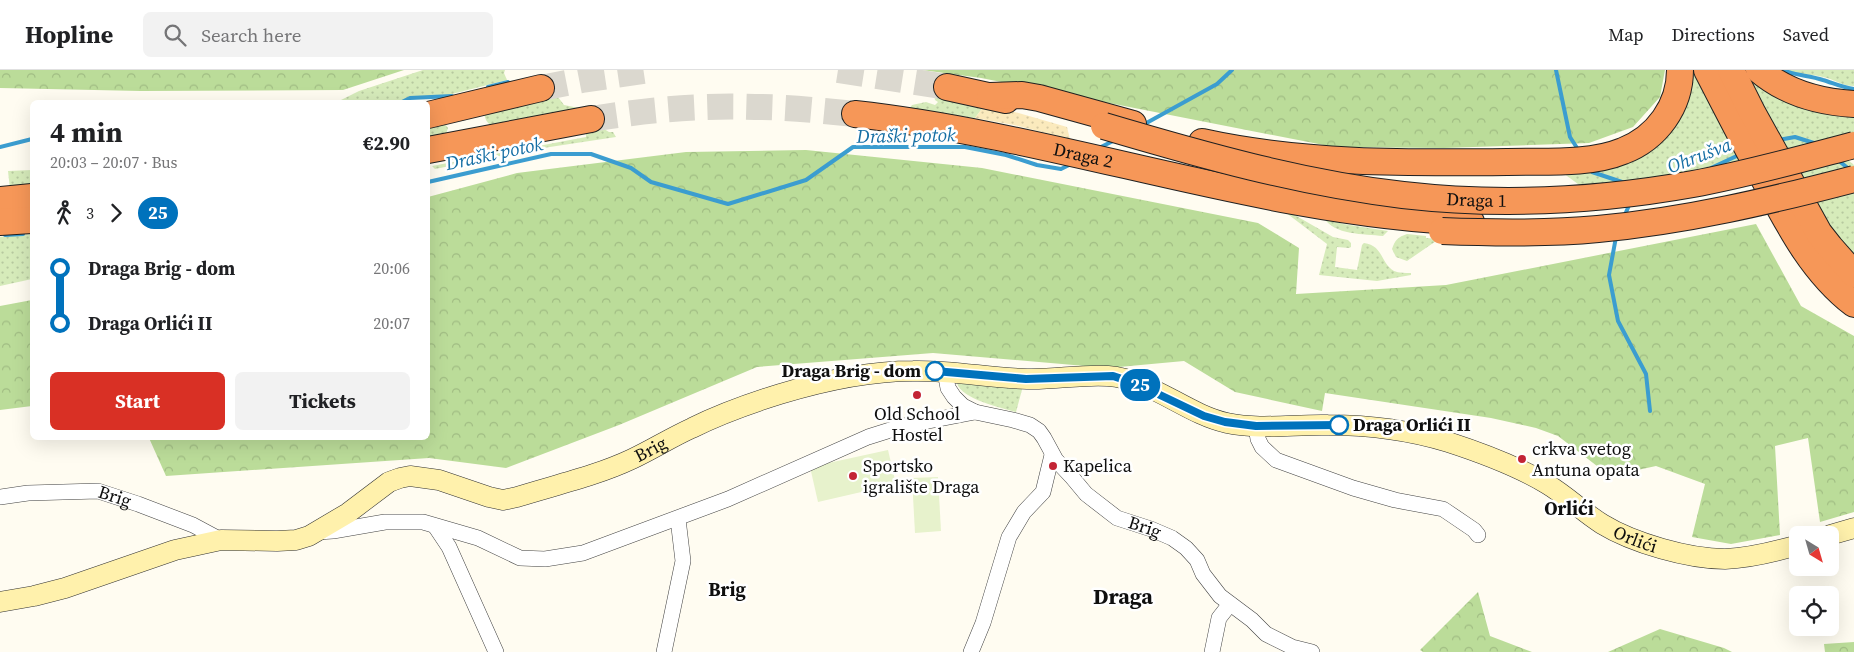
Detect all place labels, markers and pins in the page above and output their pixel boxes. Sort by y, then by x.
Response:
place label: Draga Brig - dom [782,358,921,383]
marker: Draga Brig - dom [925,361,945,381]
marker: Old School Hostel [911,389,923,401]
place label: Old School Hostel [874,401,960,447]
place label: Draga Orlići II [1353,412,1471,437]
marker: Draga Orlići II [1329,415,1349,435]
place label: crkva svetog Antuna opata [1532,436,1641,482]
place label: Sportsko igralište Draga [863,453,980,499]
place label: Kapelica [1063,453,1133,478]
marker: crkva svetog Antuna opata [1516,453,1528,465]
marker: Kapelica [1047,460,1059,472]
marker: Sportsko igralište Draga [847,470,859,482]

